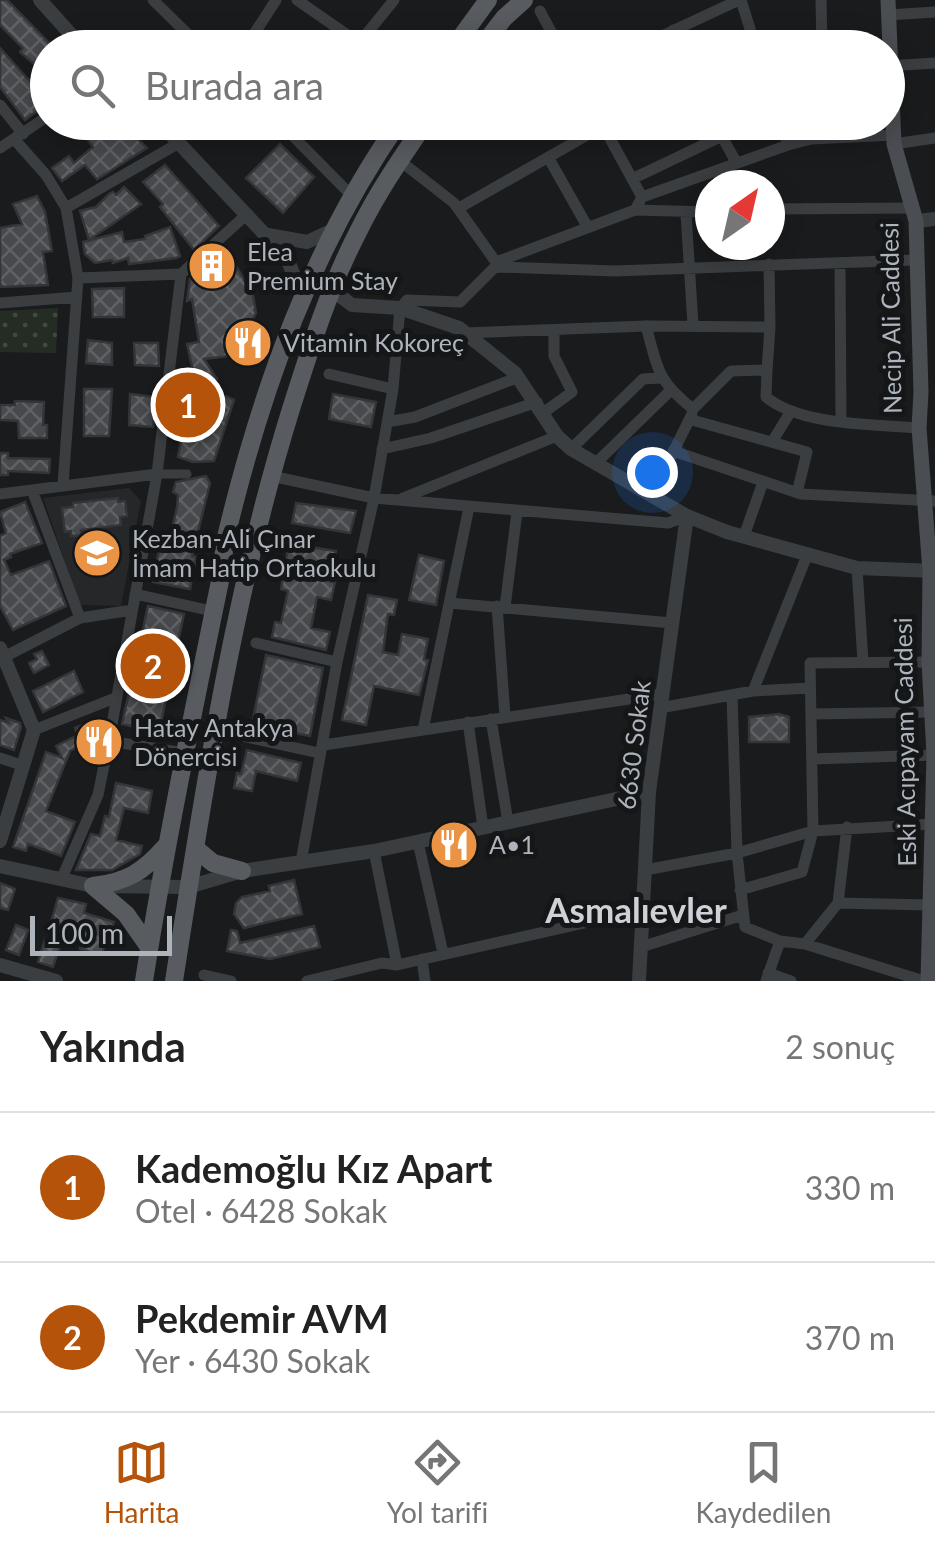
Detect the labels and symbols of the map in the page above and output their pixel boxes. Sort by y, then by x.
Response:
north arrow [695,170,785,260]
street label: Necip Ali Caddesi [873,222,907,414]
place label: Elea Premium Stay [247,236,398,295]
building icon: Elea Premium Stay [186,240,238,292]
restaurant icon: Vitamin Kokoreç [222,317,274,369]
place label: Vitamin Kokoreç [283,327,464,357]
pin: 1 [156,368,220,442]
your location [627,447,678,498]
place label: Kezban-Ali Çınar İmam Hatip Ortaokulu [132,523,376,582]
school or university icon: Kezban-Ali Çınar İmam Hatip Ortaokulu [71,527,123,579]
street label: Eski Acıpayam Caddesi [887,617,921,867]
pin: 2 [120,628,186,704]
street label: 6630 Sokak [610,678,656,811]
place label: Hatay Antakya Dönercisi [134,712,294,771]
restaurant icon: Hatay Antakya Dönercisi [73,716,125,768]
restaurant icon: A•1 [428,819,480,871]
place label: A•1 [489,829,535,859]
district label: Asmalıevler [544,888,727,930]
scale bar [30,911,172,956]

